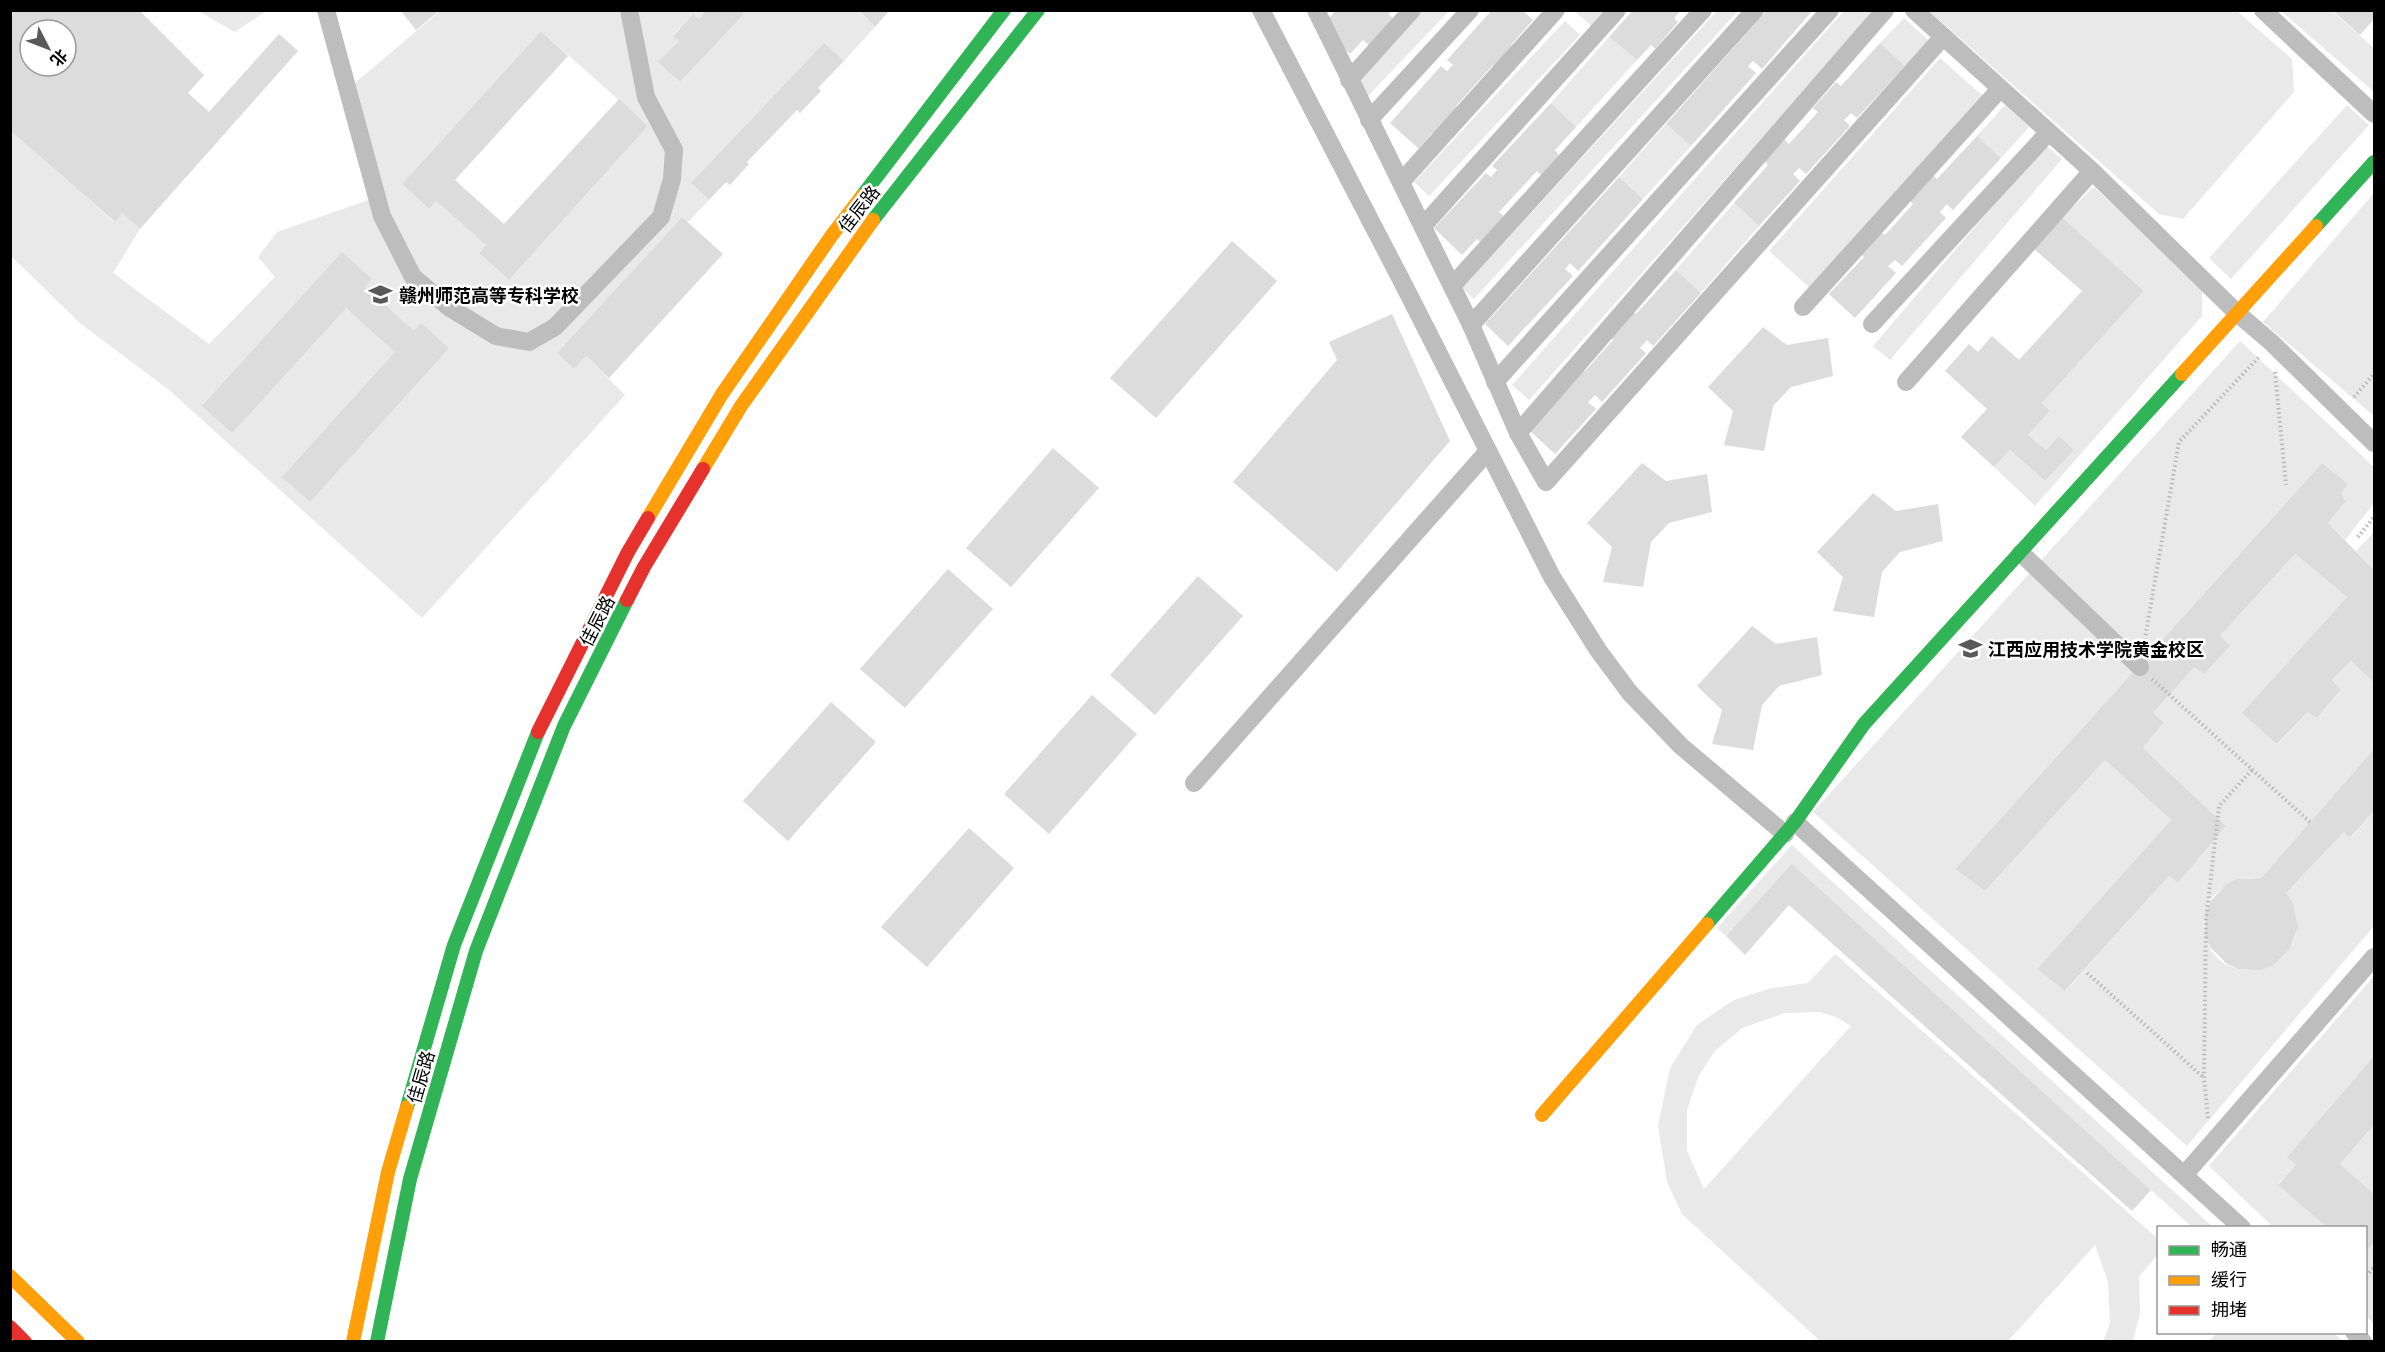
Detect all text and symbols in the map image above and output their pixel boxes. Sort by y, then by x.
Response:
north arrow [18,18,78,78]
text: 北 [46,45,73,71]
street label: 佳辰路 [833,180,885,238]
school or university icon: 赣州师范高等专科学校 [368,282,394,308]
place label: 赣州师范高等专科学校 [399,283,579,308]
street label: 佳辰路 [574,591,620,651]
school or university icon: 江西应用技术学院黄金校区 [1957,636,1983,662]
place label: 江西应用技术学院黄金校区 [1988,637,2204,662]
street label: 佳辰路 [402,1048,440,1106]
legend [2157,1226,2367,1334]
text: 畅通 [2211,1237,2247,1262]
text: 缓行 [2211,1267,2247,1292]
text: 拥堵 [2211,1297,2247,1322]

